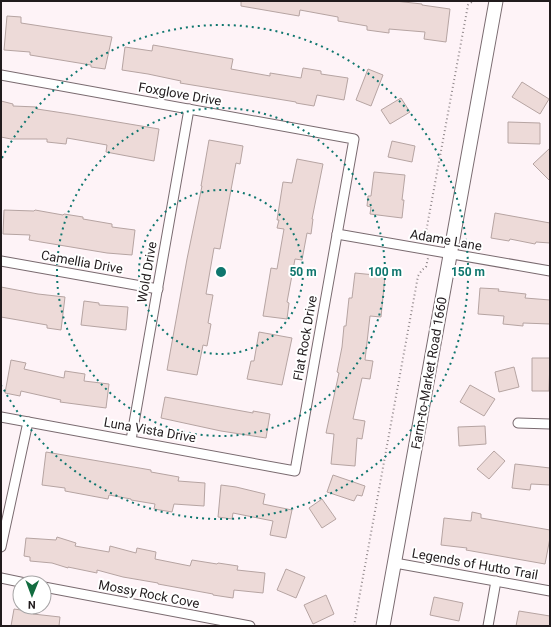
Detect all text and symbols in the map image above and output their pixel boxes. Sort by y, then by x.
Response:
street label: Foxglove Drive [137,79,223,109]
street label: Adame Lane [409,226,483,254]
street label: Wold Drive [134,240,160,304]
street label: Camellia Drive [40,247,124,277]
centre of rings [214,265,228,279]
text: 50 m [289,265,317,279]
text: 100 m [368,265,402,279]
text: 150 m [451,265,485,279]
street label: Flat Rock Drive [290,294,320,382]
street label: Farm-to-Market Road 1660 [408,296,450,450]
street label: Luna Vista Drive [103,415,197,446]
street label: Legends of Hutto Trail [411,546,539,582]
north arrow [12,575,52,615]
street label: Mossy Rock Cove [97,577,201,611]
text: N [28,598,36,611]

